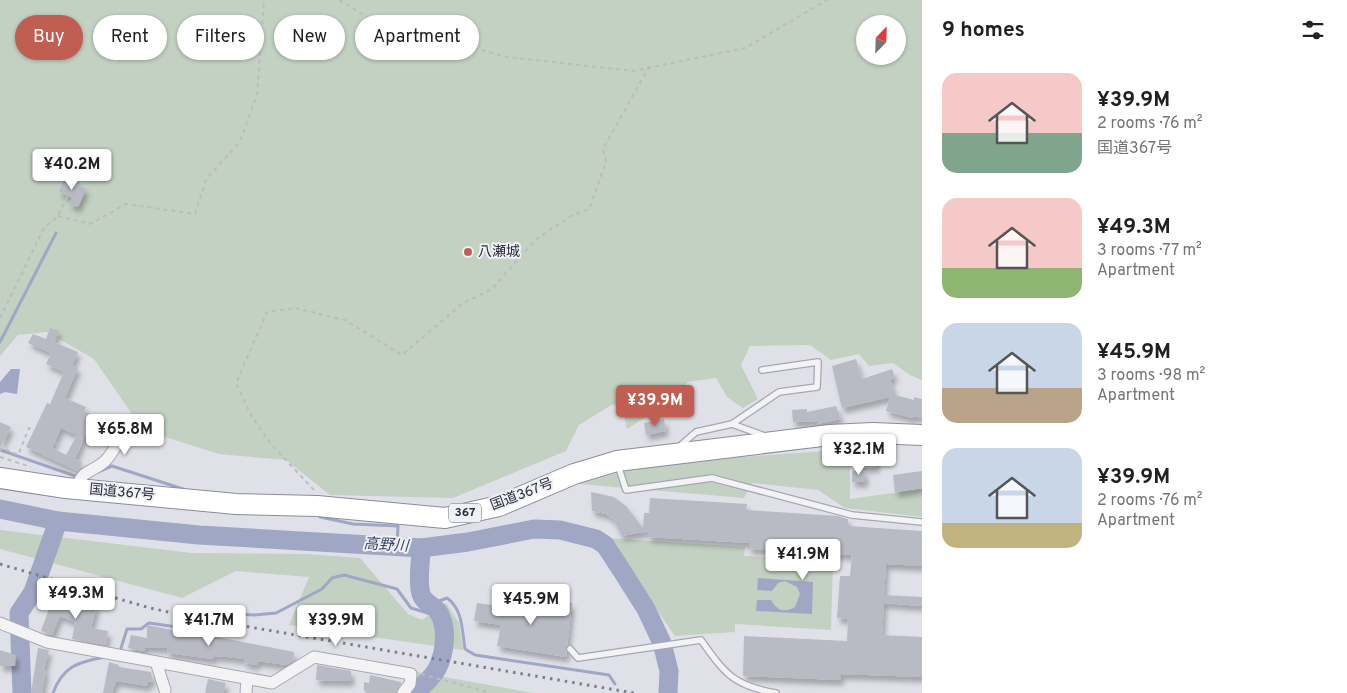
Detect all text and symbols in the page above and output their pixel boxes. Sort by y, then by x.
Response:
chip: Buy [15,15,83,60]
chip: Rent [93,15,167,60]
chip: Filters [177,15,264,60]
chip: New [274,15,345,60]
chip: Apartment [355,15,479,60]
north arrow [856,15,906,65]
map controls [856,15,906,65]
icon: filters [1299,16,1327,44]
text: 9 homes [942,17,1025,44]
text: ¥39.9M [1097,87,1170,114]
icon: home [982,93,1042,153]
text: 2 rooms · 76 m² [1097,114,1203,134]
text: 国道367号 [1097,139,1172,159]
pin: ¥40.2M [31,148,113,191]
text: ¥40.2M [43,155,101,175]
text: ¥49.3M [1097,214,1171,241]
icon: home [982,218,1042,278]
text: 3 rooms · 77 m² [1097,241,1202,261]
place label: 八瀬城 [478,244,520,261]
marker: 八瀬城 [462,246,474,258]
text: Apartment [1097,261,1175,281]
text: ¥45.9M [1097,339,1171,366]
icon: home [982,343,1042,403]
text: 3 rooms · 98 m² [1097,366,1205,386]
pin: ¥39.9M [614,384,696,427]
text: Apartment [1097,386,1175,406]
text: ¥39.9M [627,391,683,411]
pin: ¥65.8M [84,414,166,456]
text: ¥65.8M [97,420,153,440]
pin: ¥32.1M [818,434,900,476]
text: ¥32.1M [833,440,885,460]
text: ¥39.9M [1097,464,1170,491]
icon: home [982,468,1042,528]
street label: 国道367号 [488,475,556,515]
street label: 国道367号 [88,482,156,504]
text: 2 rooms · 76 m² [1097,491,1203,511]
road number: 367 [449,503,481,522]
text: Apartment [1097,511,1175,531]
water label: 高野川 [363,535,411,557]
pin: ¥41.9M [762,538,844,581]
text: ¥41.9M [776,545,830,565]
pin: ¥49.3M [35,578,117,620]
text: ¥49.3M [48,584,104,604]
pin: ¥45.9M [490,584,572,626]
text: ¥45.9M [503,590,559,610]
pin: ¥41.7M [168,604,250,647]
pin: ¥39.9M [295,604,377,647]
text: ¥41.7M [184,611,234,631]
text: ¥39.9M [308,611,364,631]

